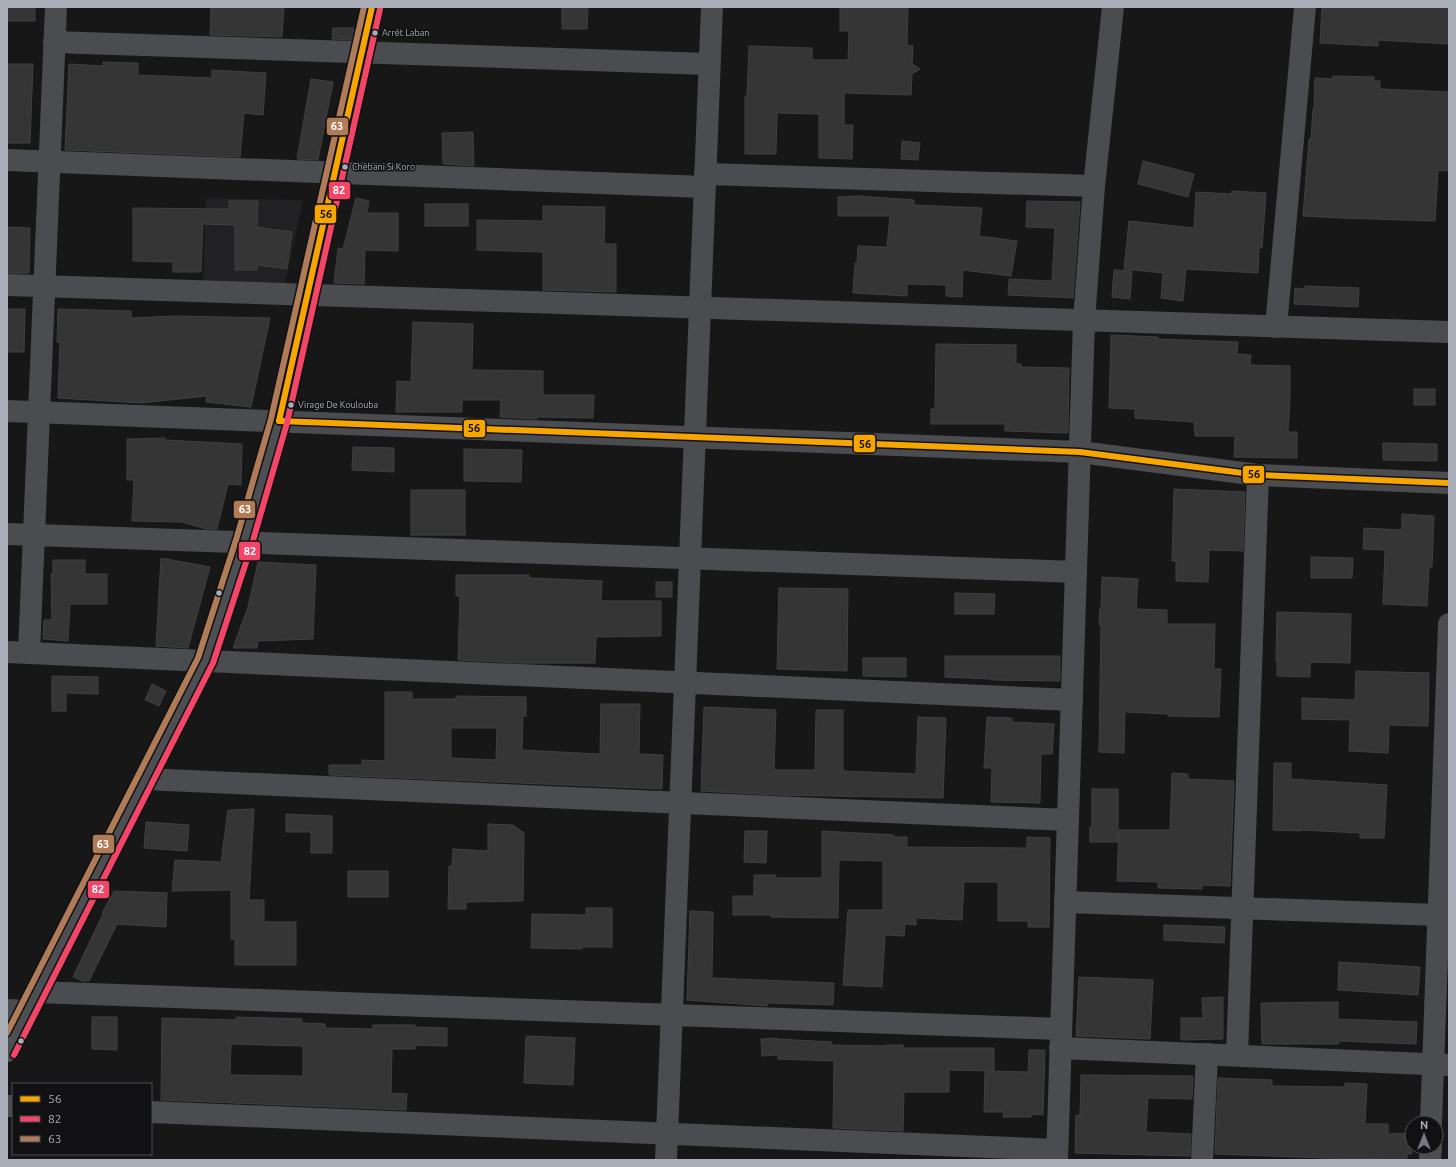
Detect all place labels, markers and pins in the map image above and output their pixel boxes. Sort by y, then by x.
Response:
marker: Arrêt Laban [370,28,380,38]
place label: Arrêt Laban [382,28,429,38]
marker: Chèbani Si Koro [340,162,350,172]
place label: Chèbani Si Koro [352,162,415,172]
marker: Virage De Koulouba [286,400,296,410]
place label: Virage De Koulouba [298,400,378,410]
unlabelled marker [214,588,224,598]
unlabelled marker [16,1036,26,1046]

